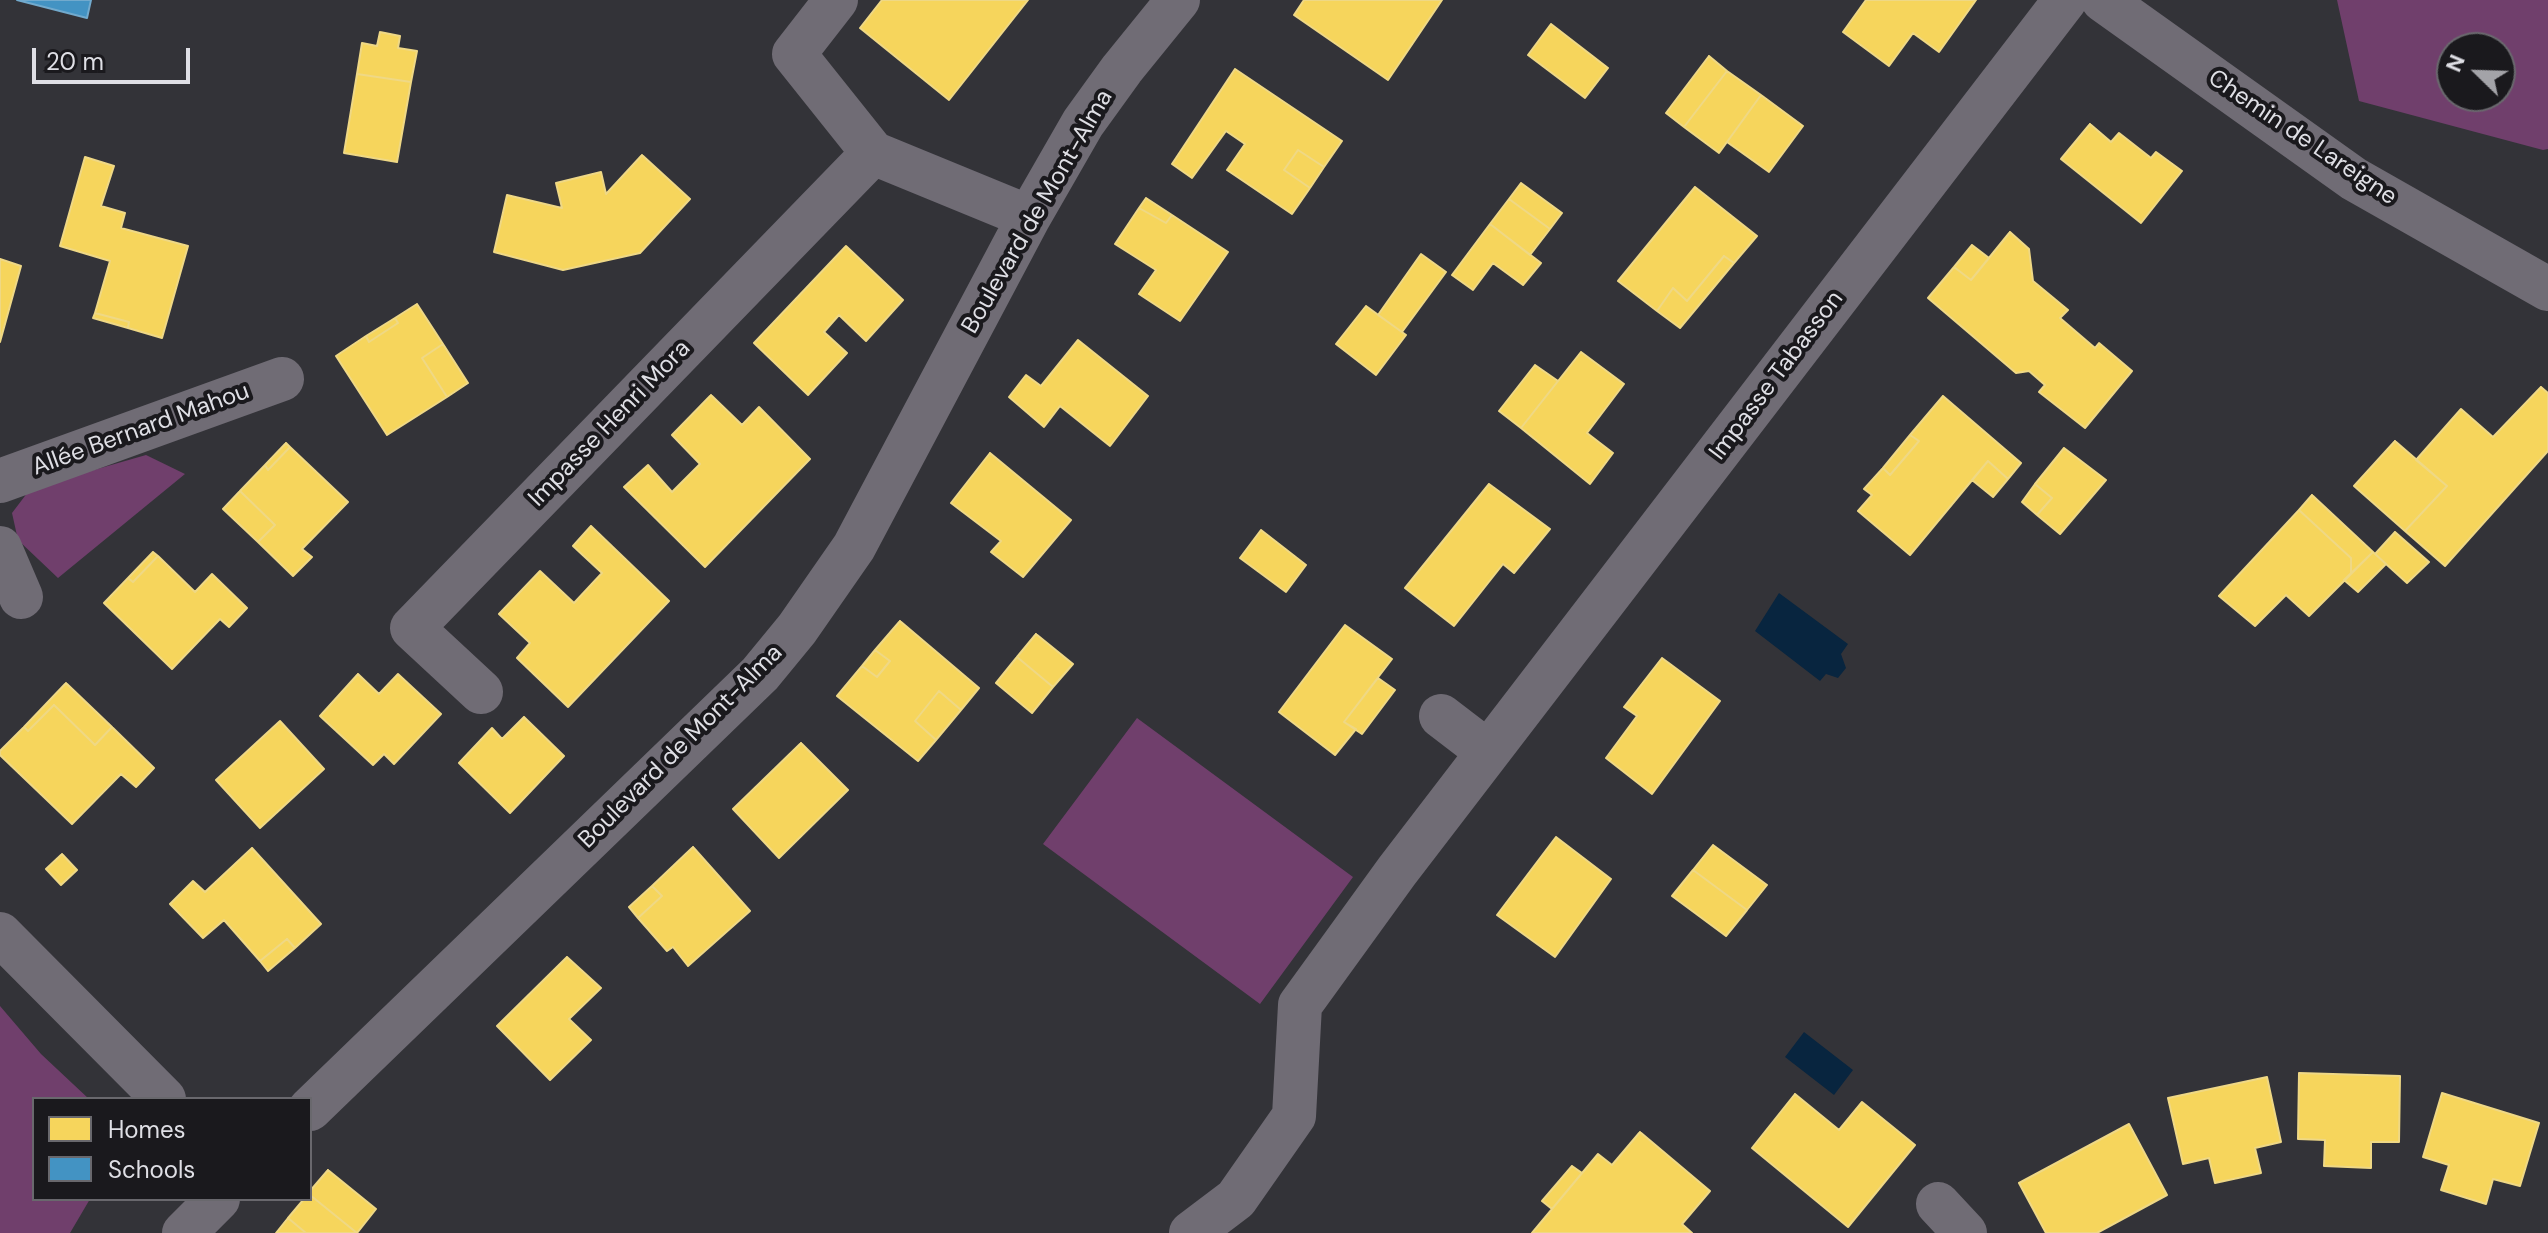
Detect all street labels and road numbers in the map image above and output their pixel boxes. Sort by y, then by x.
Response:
street label: Chemin de Lareigne [2202,64,2402,212]
street label: Boulevard de Mont-Alma [956,85,1120,339]
street label: Impasse Tabasson [1704,286,1850,466]
street label: Impasse Henri Mora [523,335,697,513]
street label: Allée Bernard Mahou [28,377,254,483]
street label: Boulevard de Mont-Alma [573,639,789,855]

